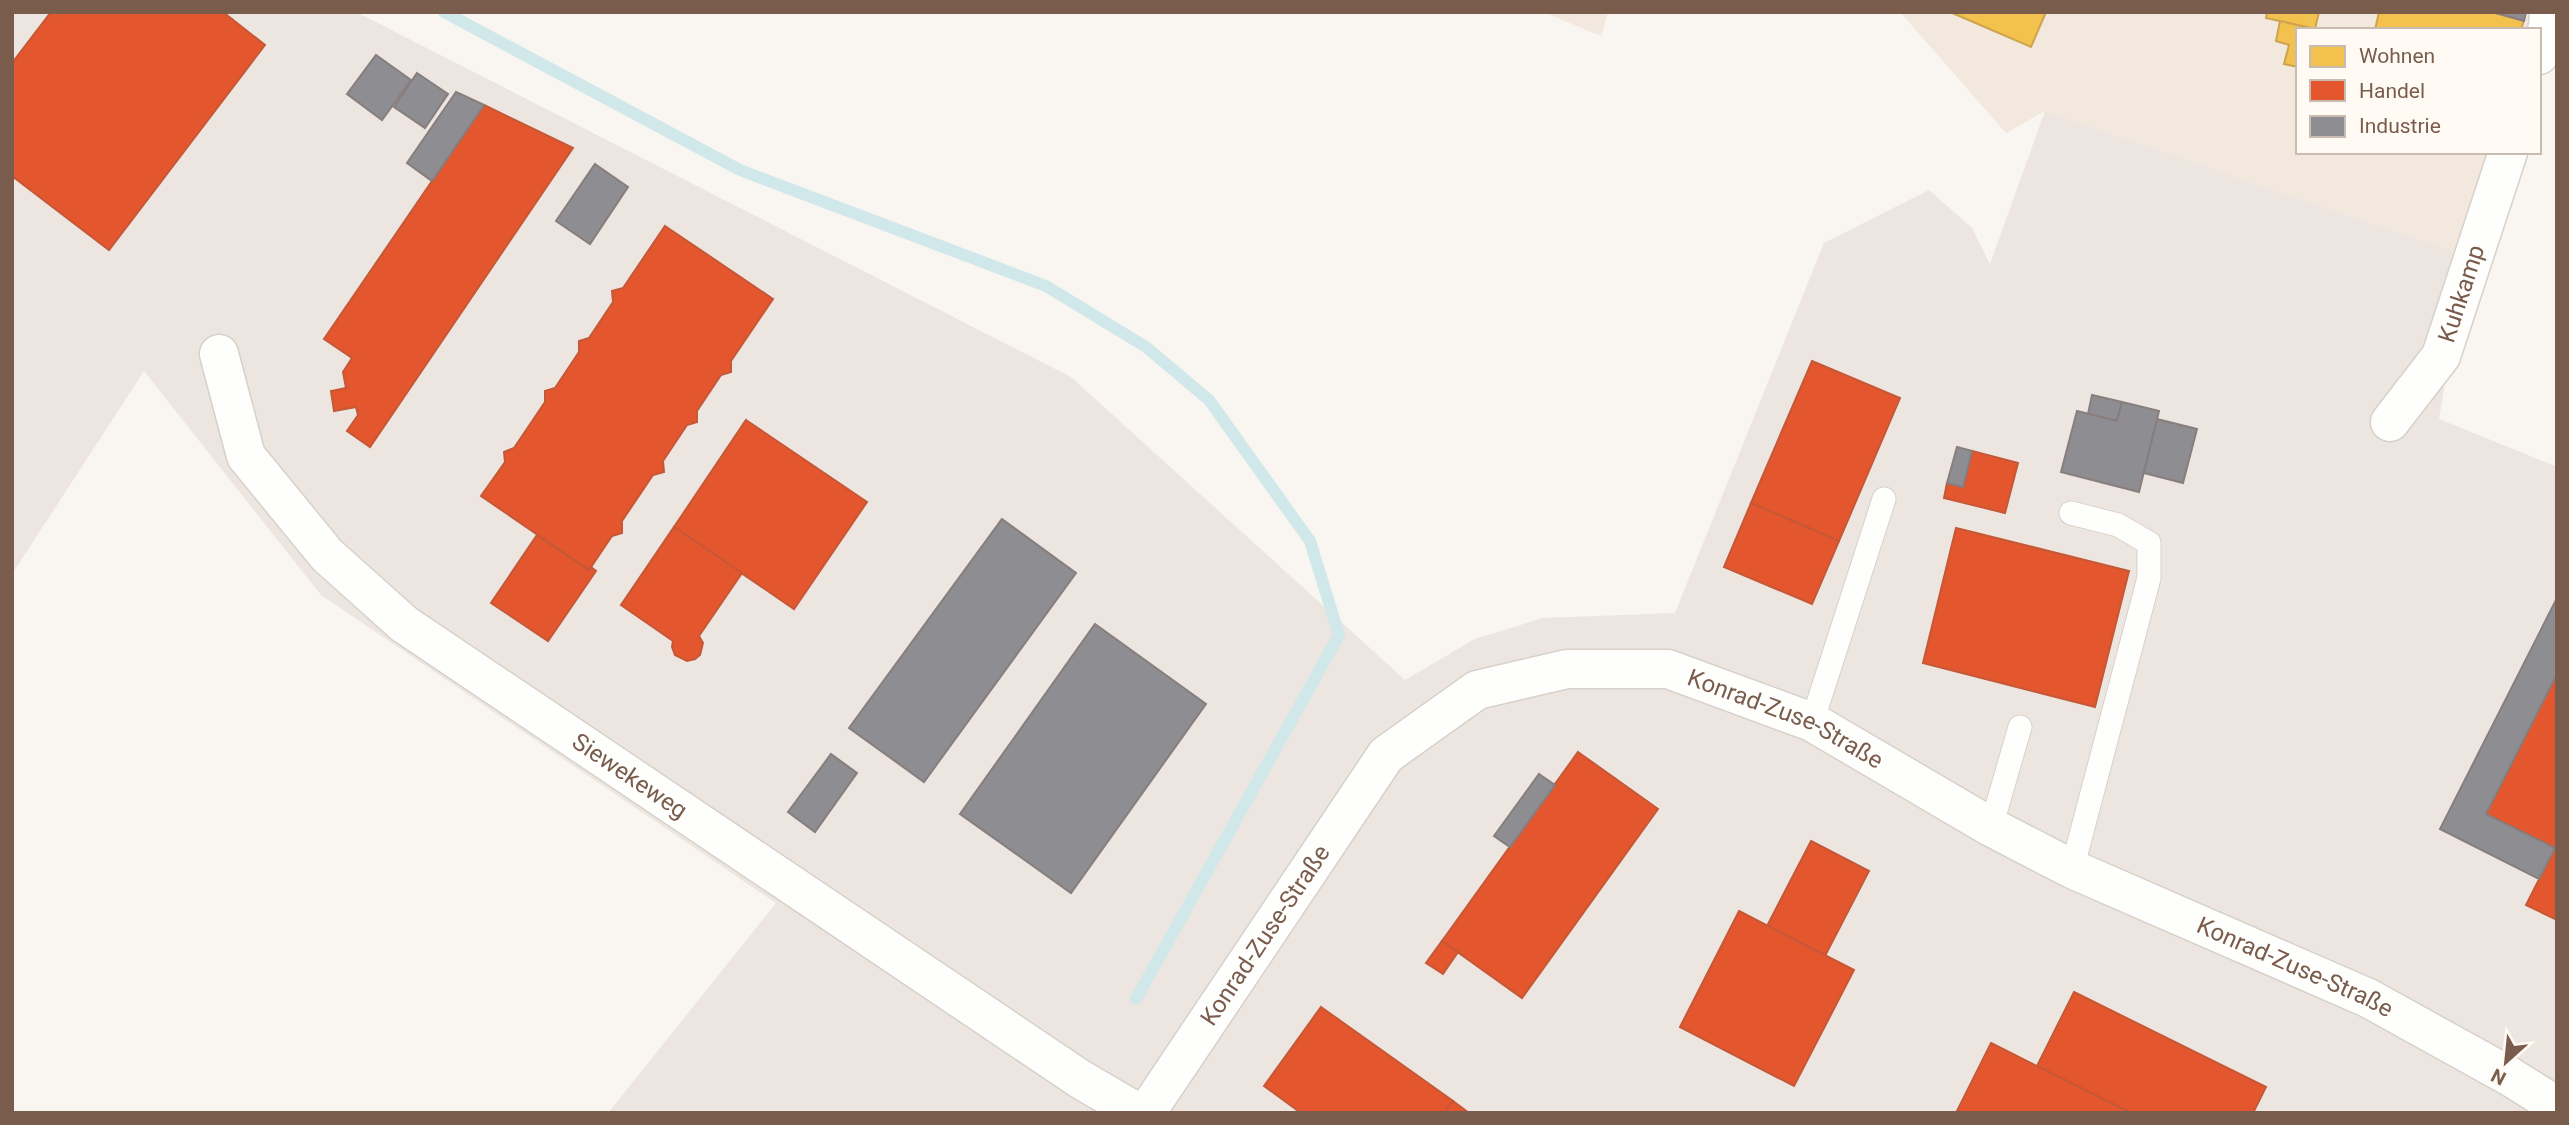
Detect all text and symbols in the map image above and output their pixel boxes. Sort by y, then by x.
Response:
legend [2296,28,2541,154]
text: Wohnen [2359,44,2435,68]
text: Handel [2359,79,2425,103]
text: Industrie [2359,114,2441,138]
street label: Kuhkamp [2432,241,2491,346]
street label: Konrad-Zuse-Straße [1684,663,1888,775]
street label: Siewekeweg [567,727,693,825]
street label: Konrad-Zuse-Straße [1195,840,1336,1031]
street label: Konrad-Zuse-Straße [2193,911,2398,1023]
north arrow [2471,1027,2541,1097]
text: N [2487,1063,2510,1090]

